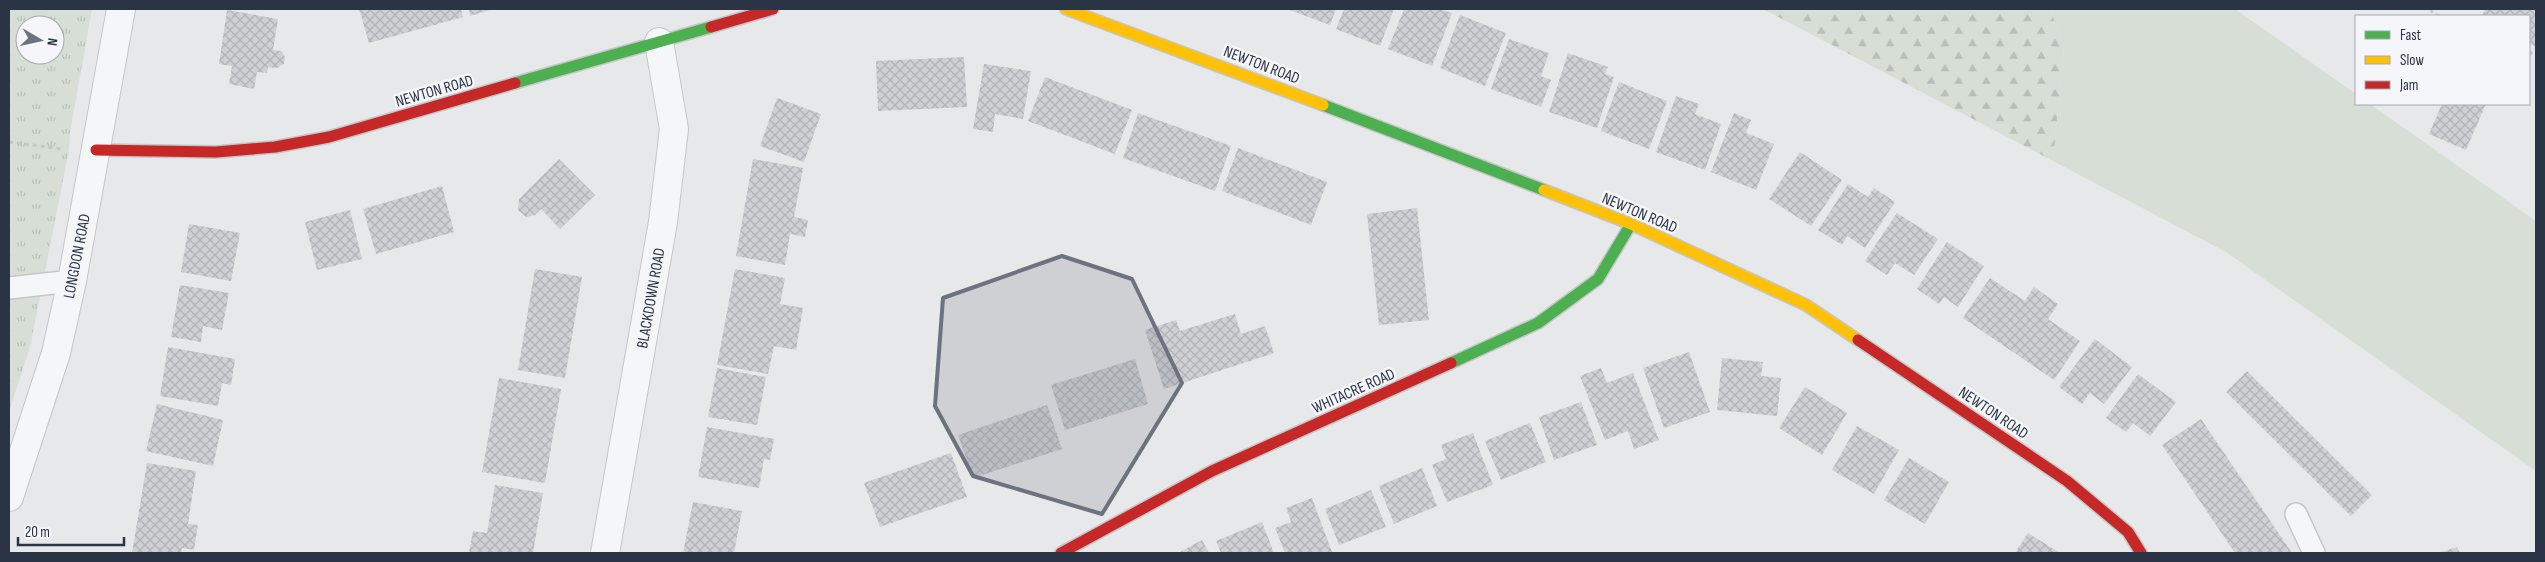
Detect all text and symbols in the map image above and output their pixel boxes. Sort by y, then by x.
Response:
north arrow [15,15,65,65]
legend [2355,15,2530,105]
text: Fast [2400,26,2422,45]
text: N [43,37,61,47]
street label: NEWTON ROAD [1221,42,1302,89]
text: Slow [2400,51,2424,70]
street label: NEWTON ROAD [393,71,476,112]
text: Jam [2399,76,2418,95]
street label: NEWTON ROAD [1599,189,1680,238]
street label: LONGDON ROAD [60,212,95,300]
street label: BLACKDOWN ROAD [633,247,670,350]
street label: WHITACRE ROAD [1309,365,1398,418]
street label: NEWTON ROAD [1955,383,2032,444]
scale bar [18,514,124,546]
text: 20 m [25,523,50,542]

